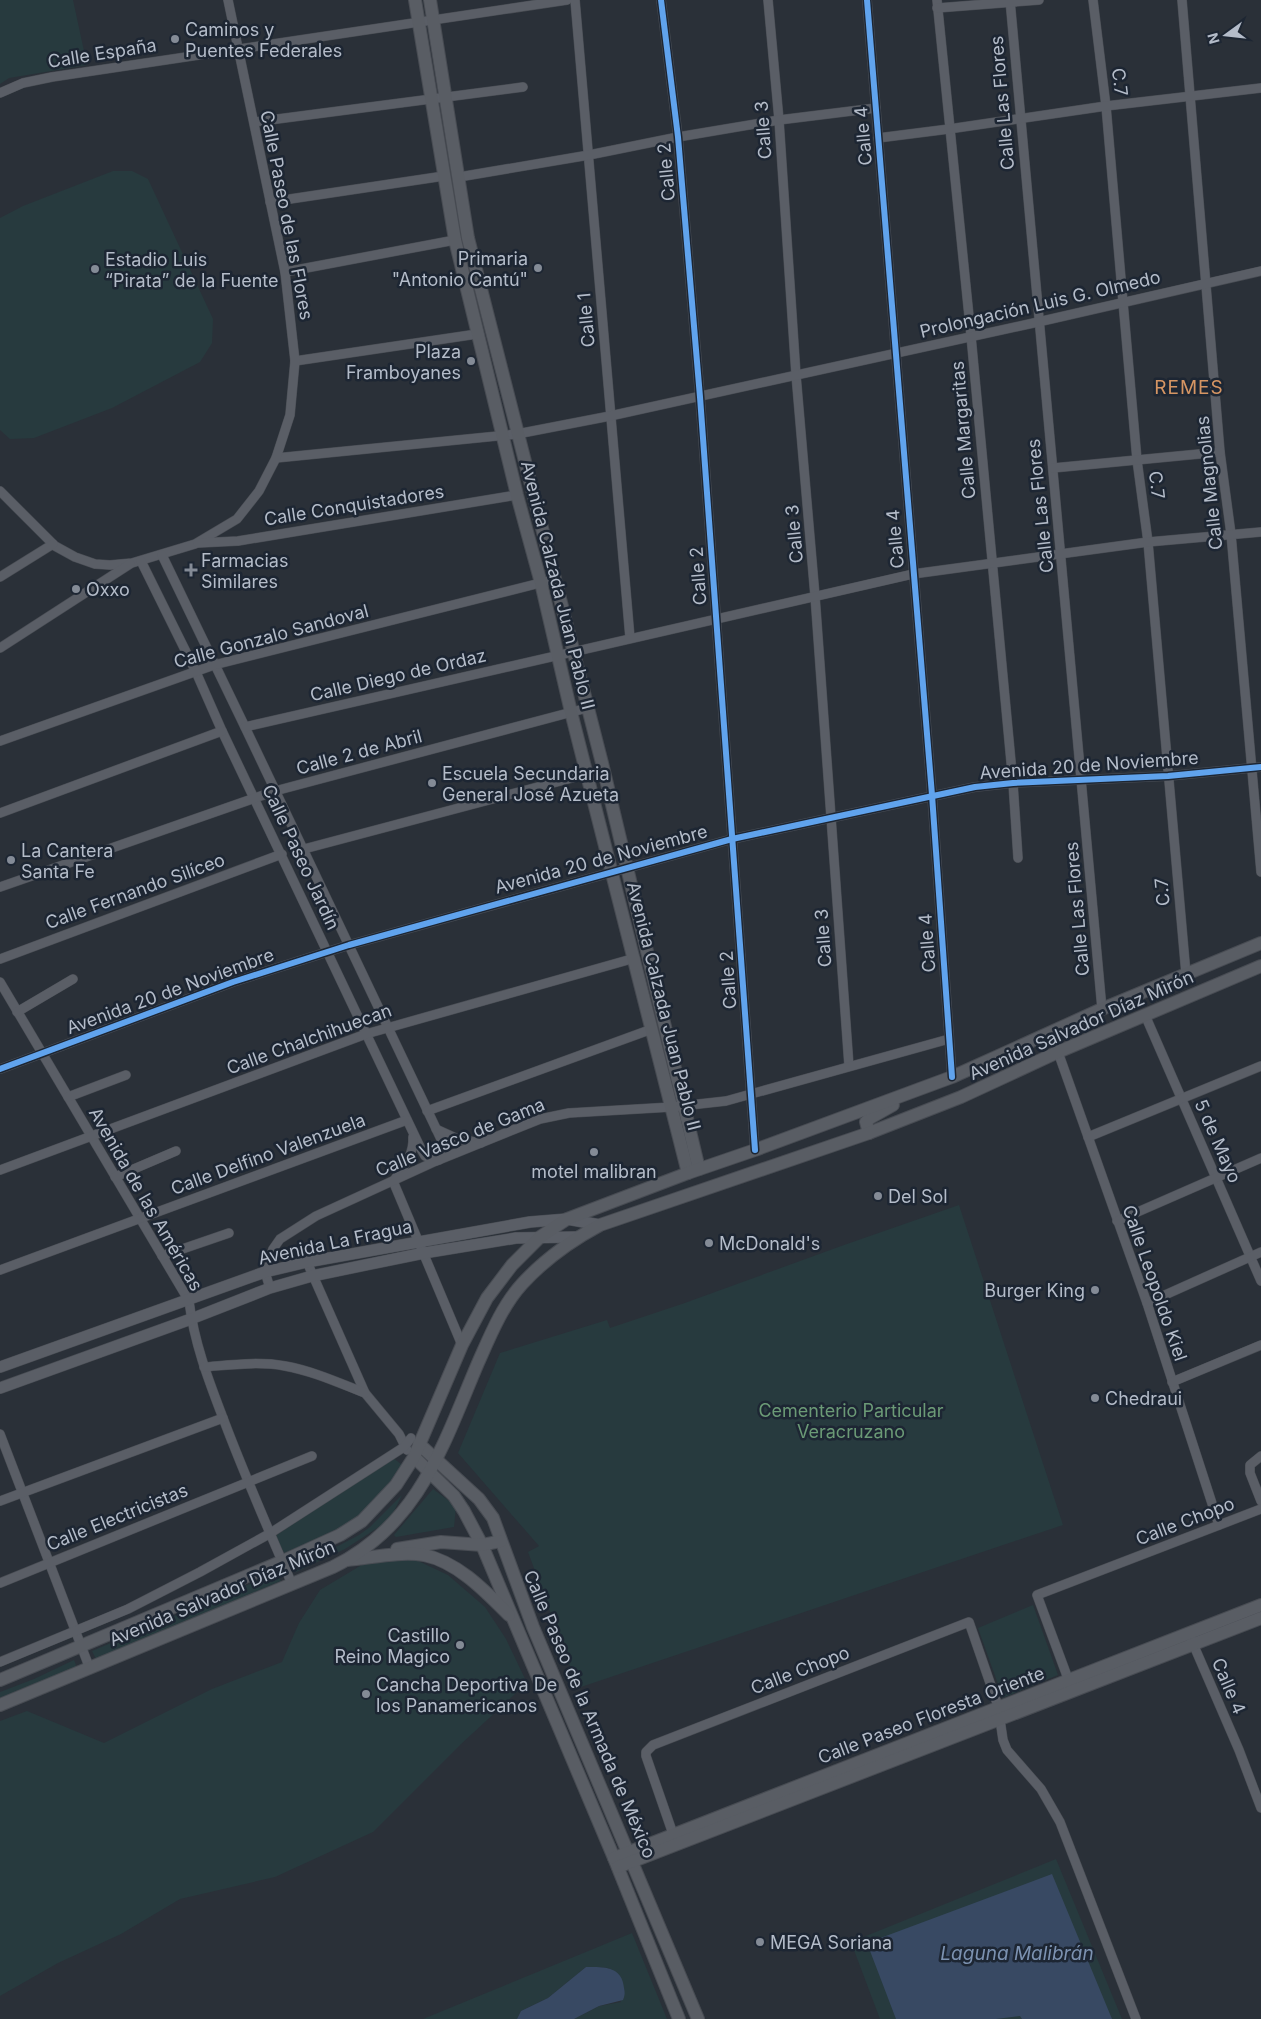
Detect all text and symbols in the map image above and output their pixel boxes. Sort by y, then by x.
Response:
north arrow [1201,10,1251,60]
place label: Caminos y Puentes Federales [185,19,342,61]
text: N [1203,31,1223,46]
marker: Caminos y Puentes Federales [169,33,181,45]
street label: Calle España [46,34,158,72]
street label: Calle Las Flores [986,35,1018,171]
street label: C.7 [1108,67,1132,97]
street label: Calle 3 [750,100,776,160]
street label: Calle 4 [850,106,876,166]
street label: Calle Paseo de las Flores [256,109,318,321]
street label: Calle 2 [653,142,679,202]
place label: Primaria "Antonio Cantú" [392,248,528,290]
place label: Estadio Luis “Pirata” de la Fuente [105,249,279,291]
marker: Primaria "Antonio Cantú" [532,262,544,274]
marker: Estadio Luis “Pirata” de la Fuente [89,263,101,275]
street label: Prolongación Luis G. Olmedo [918,266,1162,342]
street label: Calle 1 [573,292,599,348]
place label: Plaza Framboyanes [346,341,461,383]
marker: Plaza Framboyanes [465,355,477,367]
street label: Calle Margaritas [947,360,979,500]
district label: REMES [1154,376,1224,399]
street label: Calle Magnolias [1192,415,1226,551]
street label: Calle Las Flores [1023,438,1057,574]
street label: Avenida Calzada Juan Pablo II [517,458,599,712]
street label: C.7 [1145,470,1169,500]
street label: Calle Conquistadores [262,480,446,530]
street label: Calle 3 [781,504,807,564]
street label: Calle 4 [882,509,908,569]
street label: Calle 2 [685,546,711,606]
place label: Farmacias Similares [201,550,288,592]
marker: Farmacias Similares [185,564,197,576]
place label: Oxxo [86,579,130,600]
marker: Oxxo [70,583,82,595]
street label: Calle Gonzalo Sandoval [171,600,371,672]
street label: Calle Diego de Ordaz [308,645,488,705]
street label: Calle 2 de Abril [294,725,424,779]
street label: Avenida 20 de Noviembre [979,747,1199,783]
place label: Escuela Secundaria General José Azueta [442,763,619,805]
marker: Escuela Secundaria General José Azueta [426,777,438,789]
street label: Calle Paseo Jardín [258,781,344,933]
street label: Avenida 20 de Noviembre [492,820,710,898]
place label: La Cantera Santa Fe [21,840,113,882]
street label: Calle Las Flores [1061,841,1093,977]
street label: Calle Fernando Silíceo [42,849,228,933]
marker: La Cantera Santa Fe [5,854,17,866]
street label: C.7 [1150,877,1174,907]
street label: Avenida Calzada Juan Pablo II [623,879,705,1133]
street label: Calle 3 [810,908,836,968]
street label: Calle 4 [914,913,940,973]
street label: Avenida 20 de Noviembre [63,944,277,1038]
street label: Calle 2 [715,950,741,1010]
street label: Avenida Salvador Díaz Mirón [965,966,1197,1084]
street label: Calle Chalchihuecan [224,999,394,1079]
street label: Calle Vasco de Gama [372,1093,548,1181]
street label: 5 de Mayo [1190,1096,1246,1186]
street label: Avenida de las Américas [85,1104,207,1294]
street label: Calle Delfino Valenzuela [168,1109,368,1199]
marker: motel malibran [588,1146,600,1158]
place label: motel malibran [531,1161,657,1182]
place label: Del Sol [888,1186,948,1207]
marker: Del Sol [872,1190,884,1202]
street label: Calle Leopoldo Kiel [1118,1202,1192,1364]
street label: Avenida La Fragua [256,1215,414,1269]
place label: McDonald's [719,1233,820,1254]
marker: McDonald's [703,1237,715,1249]
place label: Burger King [984,1280,1085,1301]
marker: Burger King [1089,1284,1101,1296]
place label: Chedraui [1105,1388,1182,1409]
marker: Chedraui [1089,1392,1101,1404]
park label: Cementerio Particular Veracruzano [758,1400,944,1442]
street label: Calle Electricistas [43,1479,191,1555]
street label: Calle Chopo [1133,1493,1237,1549]
street label: Avenida Salvador Díaz Mirón [106,1536,338,1650]
street label: Calle Paseo de la Armada de México [520,1567,660,1861]
place label: Castillo Reino Magico [334,1625,450,1667]
marker: Castillo Reino Magico [454,1639,466,1651]
street label: Calle Chopo [748,1642,852,1698]
street label: Calle 4 [1208,1655,1250,1717]
street label: Calle Paseo Floresta Oriente [815,1662,1047,1768]
place label: Cancha Deportiva De los Panamericanos [376,1674,557,1716]
marker: Cancha Deportiva De los Panamericanos [360,1688,372,1700]
place label: MEGA Soriana [770,1932,892,1953]
marker: MEGA Soriana [754,1936,766,1948]
water label: Laguna Malibrán [940,1942,1094,1965]

